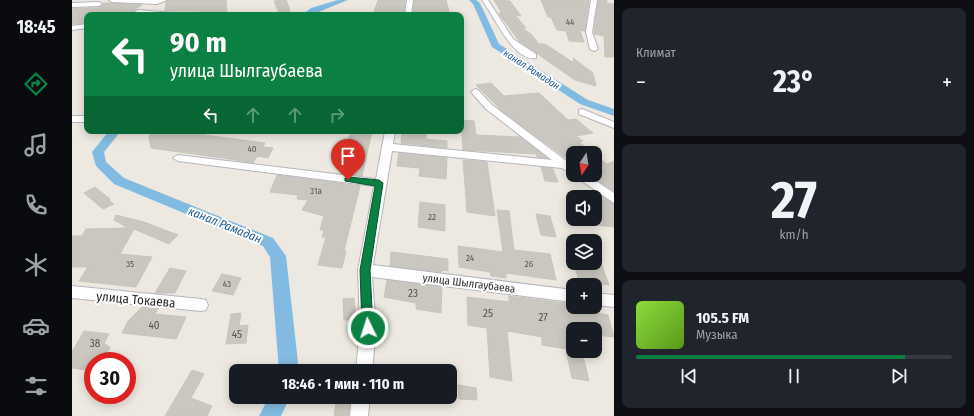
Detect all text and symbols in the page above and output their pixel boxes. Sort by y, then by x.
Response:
text: 18:45 [16,16,56,38]
house number: 44 [566,17,575,27]
text: 90 m [170,26,227,59]
icon: left [104,28,156,80]
text: Климат [636,45,676,60]
water label: канал Рамадан [501,47,562,93]
text: улица Шылгаубаева [170,60,323,82]
text: 23° [773,64,815,100]
text: − [636,69,646,96]
text: + [942,69,952,96]
icon: directions [22,70,50,98]
icon: left [200,104,222,126]
icon: ahead [242,104,264,126]
icon: ahead [284,104,306,126]
icon: right [326,104,348,126]
icon: music [22,131,50,159]
pin [331,139,365,180]
house number: 40 [247,144,257,154]
icon: arrive [337,145,359,167]
north arrow [566,146,602,182]
map controls [566,146,602,358]
text: 27 [771,169,817,232]
house number: 31а [310,186,322,196]
button: sound [566,190,602,226]
icon: phone [22,191,50,219]
water label: канал Рамадан [186,204,264,246]
house number: 22 [428,212,436,222]
text: km/h [780,227,809,242]
button: layers [566,234,602,270]
icon: climate [22,251,50,279]
house number: 24 [466,253,475,263]
house number: 35 [126,259,134,269]
house number: 26 [525,259,534,269]
street label: улица Шылгаубаева [422,271,516,296]
button: + [566,278,602,314]
house number: 43 [223,279,231,289]
house number: 23 [408,287,418,300]
street label: улица Токаева [96,289,176,310]
position arrow [347,307,389,349]
house number: 25 [483,307,493,320]
text: 105.5 FM [696,309,749,327]
house number: 27 [538,311,548,324]
icon: car [22,312,50,340]
house number: 40 [148,319,160,332]
button: − [566,322,602,358]
text: Музыка [696,327,738,342]
house number: 45 [232,328,242,341]
house number: 38 [90,337,101,350]
speed limit sign: 30 [84,352,136,404]
icon: previous [678,365,700,387]
icon: pause [783,365,805,387]
icon: next [888,365,910,387]
icon: filters [22,372,50,400]
text: 18:46 · 1 мин · 110 m [282,375,404,393]

